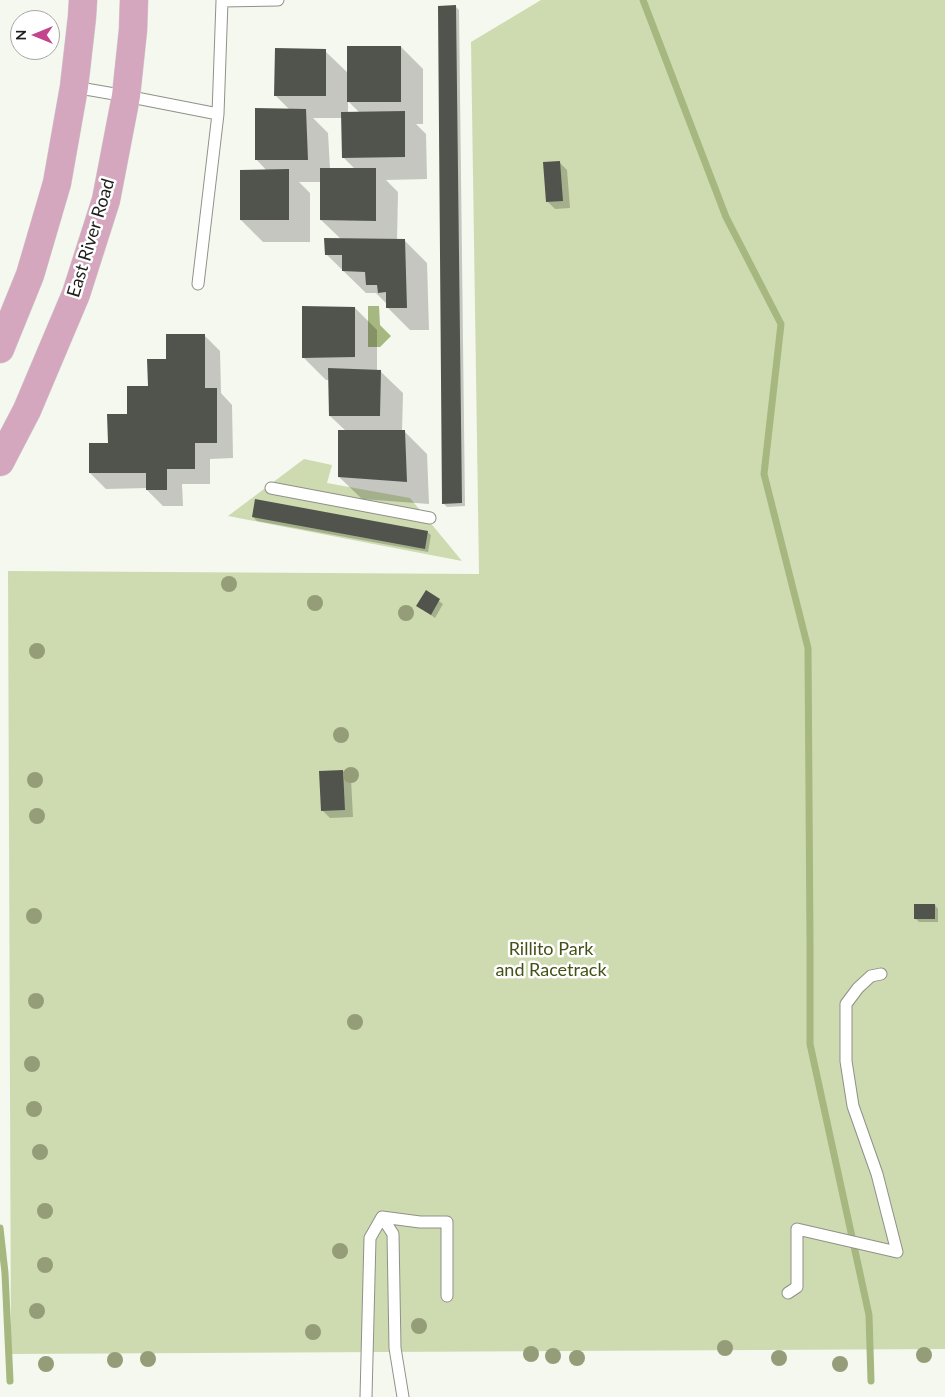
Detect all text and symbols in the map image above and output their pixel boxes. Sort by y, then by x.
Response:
north arrow [10,10,60,60]
text: N [12,30,29,40]
street label: East River Road [63,176,119,300]
park label: Rillito Park and Racetrack [495,938,607,981]

